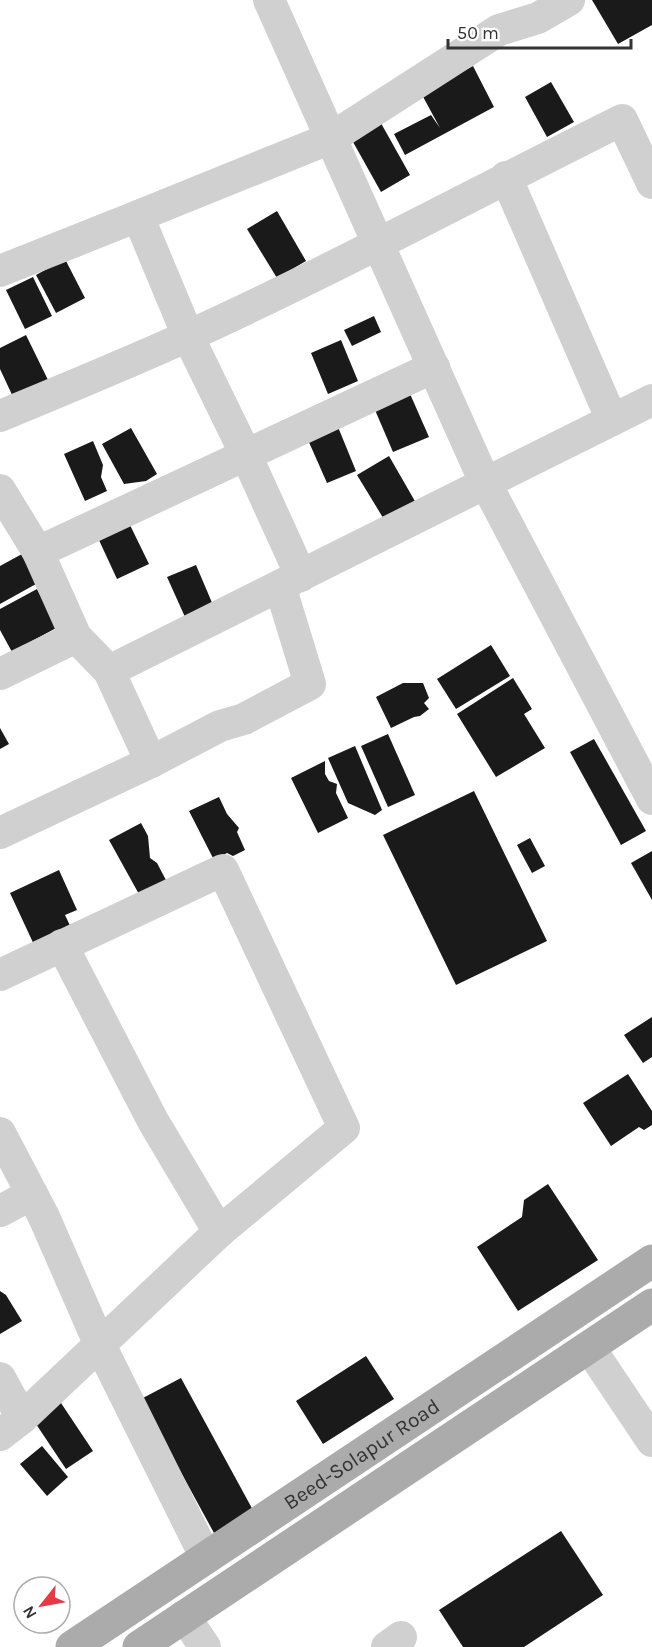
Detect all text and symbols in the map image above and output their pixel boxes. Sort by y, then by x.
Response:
scale bar [448,12,631,50]
text: 50 m [457,22,499,44]
street label: Beed-Solapur Road [279,1394,444,1515]
north arrow [12,1575,72,1635]
text: N [18,1603,41,1622]

